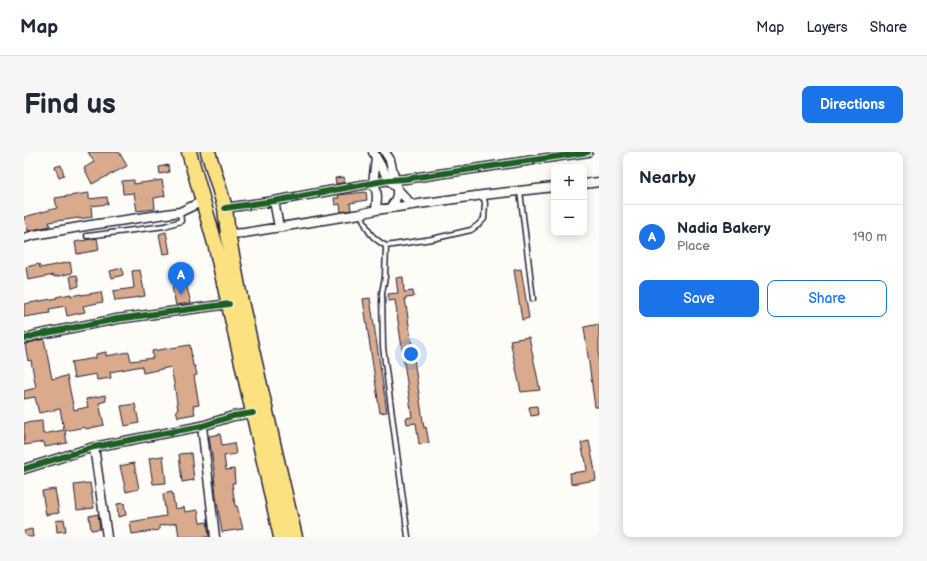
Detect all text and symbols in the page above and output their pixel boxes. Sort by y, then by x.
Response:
text: Map [20,16,58,39]
text: Map [756,19,784,36]
text: Layers [806,19,848,36]
text: Share [870,19,907,36]
button: Directions [802,86,903,123]
text: Find us [24,88,116,121]
map controls [551,164,587,236]
button: + [551,164,587,200]
text: Nearby [639,168,696,188]
button: − [551,200,587,236]
text: Nadia Bakery [677,219,771,238]
text: A [648,229,656,245]
text: 190 m [853,229,887,245]
text: Place [677,238,710,254]
pin: A [168,262,194,295]
button: Save [639,280,759,317]
button: Share [767,280,887,317]
your location [401,344,421,364]

